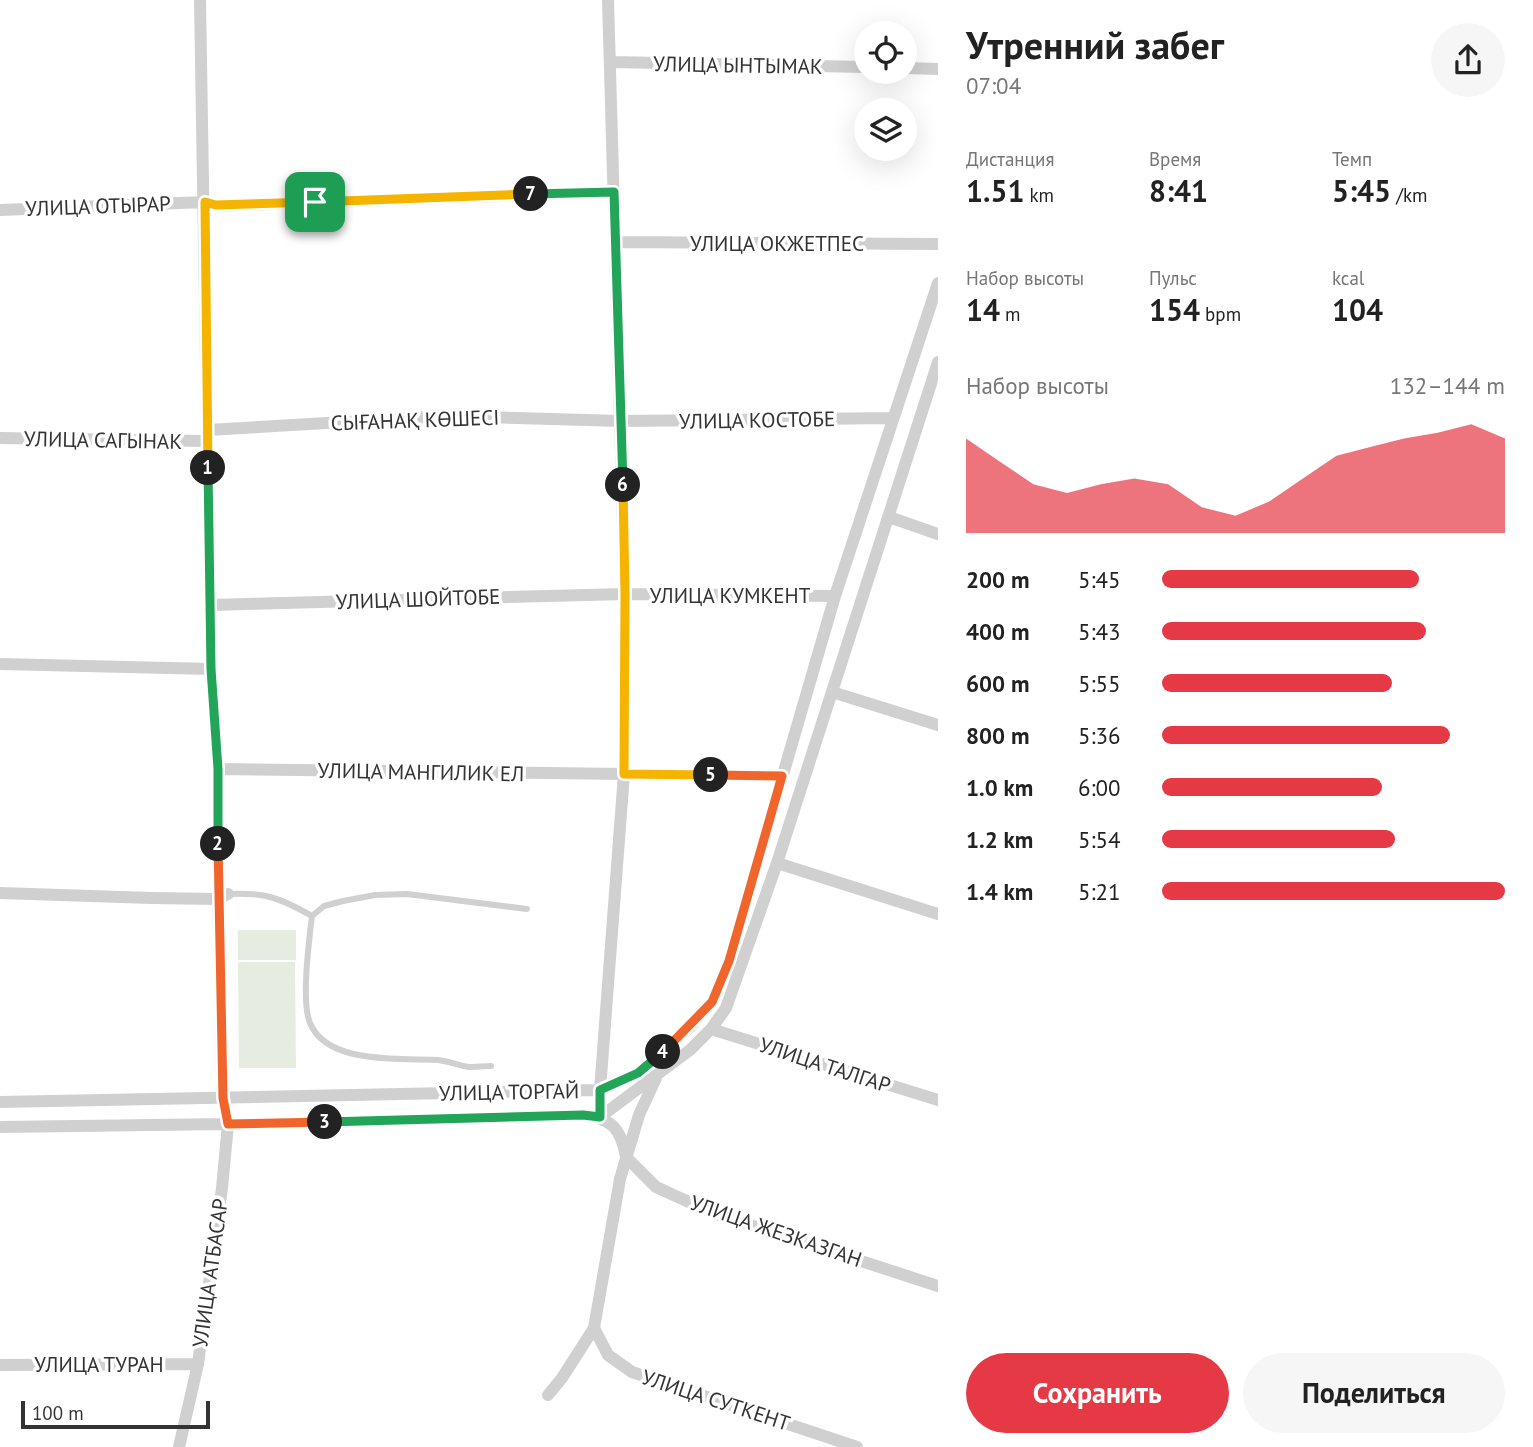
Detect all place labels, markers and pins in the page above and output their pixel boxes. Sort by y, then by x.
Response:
pin [285,172,345,232]
pin: 7 [514,176,548,212]
pin: 1 [190,450,226,486]
pin: 6 [606,468,640,503]
pin: 5 [694,758,728,792]
pin: 2 [200,826,235,862]
pin: 4 [646,1034,680,1070]
pin: 3 [308,1104,342,1140]

